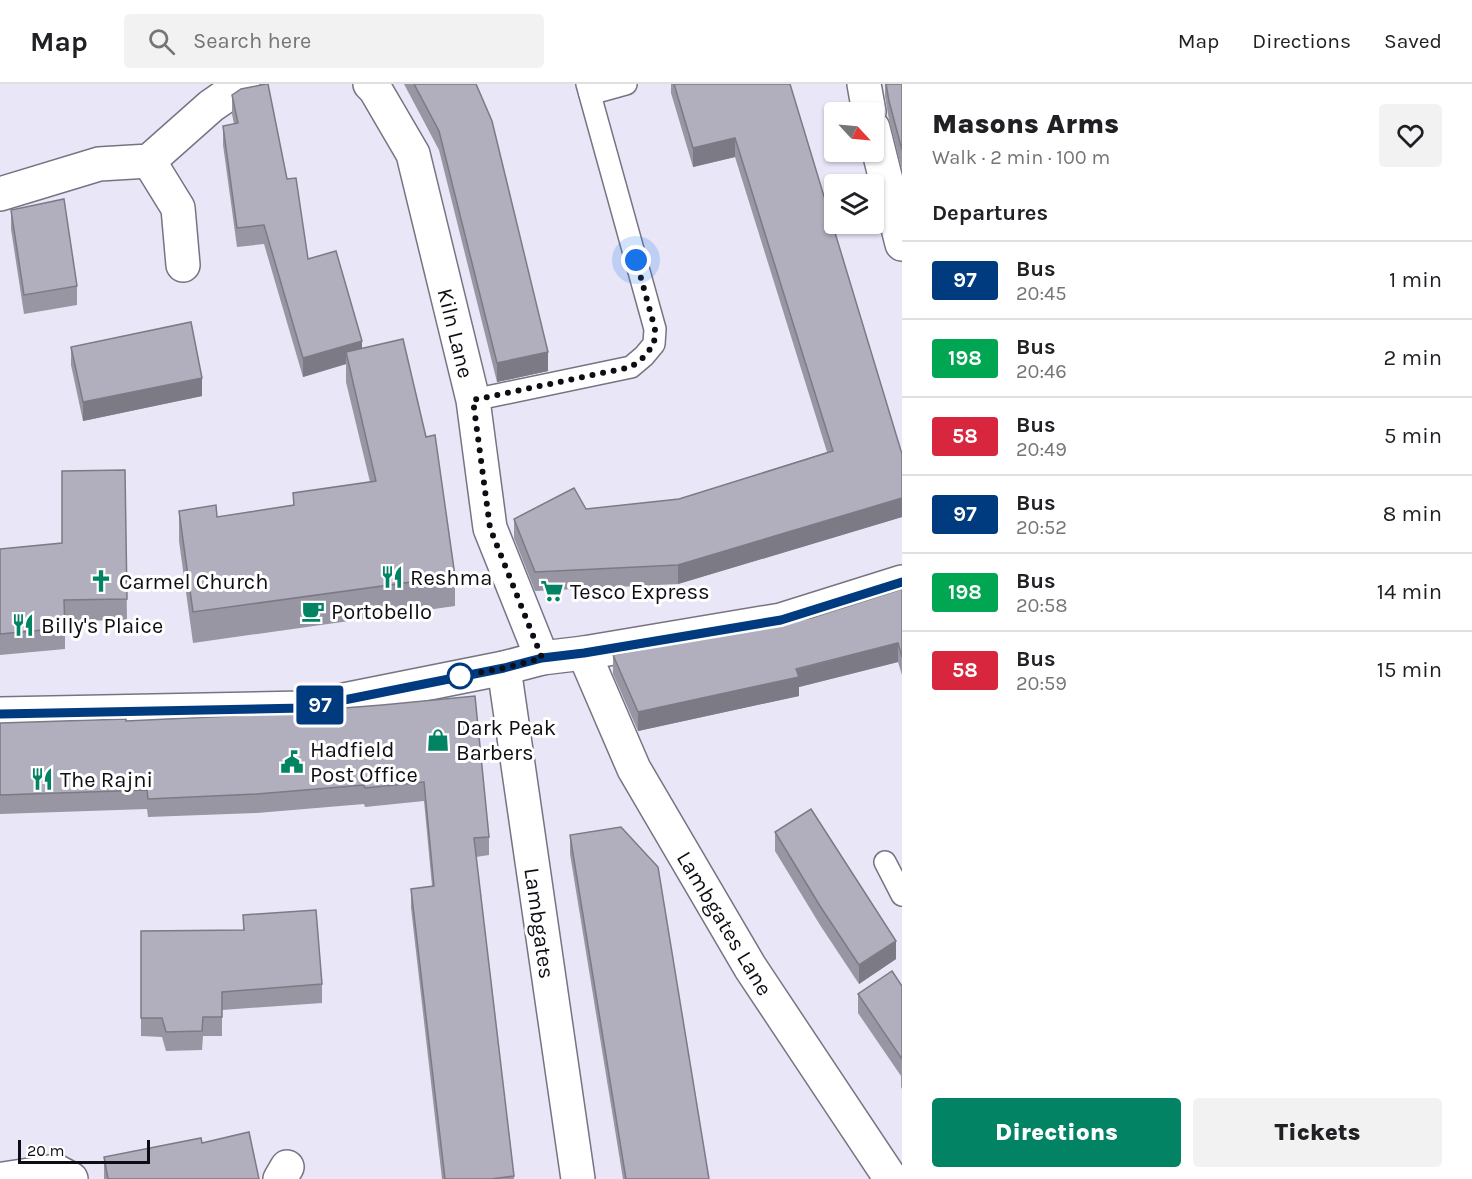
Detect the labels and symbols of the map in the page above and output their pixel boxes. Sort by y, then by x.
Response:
north arrow [824,102,884,162]
your location [621,245,651,275]
street label: Kiln Lane [431,286,479,381]
restaurant icon: Reshma [379,564,405,590]
place label: Reshma [410,565,492,591]
church icon: Carmel Church [88,568,114,594]
place label: Carmel Church [119,569,268,595]
supermarket icon: Tesco Express [539,578,565,604]
place label: Tesco Express [570,579,710,605]
cafe icon: Portobello [300,598,326,624]
place label: Portobello [331,599,432,625]
restaurant icon: Billy's Plaice [10,612,36,638]
place label: Billy's Plaice [41,613,163,639]
unlabelled marker [447,663,473,689]
line badge: 97 [293,686,347,724]
place label: Dark Peak Barbers [456,715,556,766]
shop icon: Dark Peak Barbers [425,727,451,753]
place label: Hadfield Post Office [310,737,418,788]
public building icon: Hadfield Post Office [279,749,305,775]
restaurant icon: The Rajni [29,766,55,792]
place label: The Rajni [60,767,153,793]
street label: Lambgates Lane [671,847,777,1000]
street label: Lambgates [518,866,560,980]
scale bar [18,1137,150,1164]

